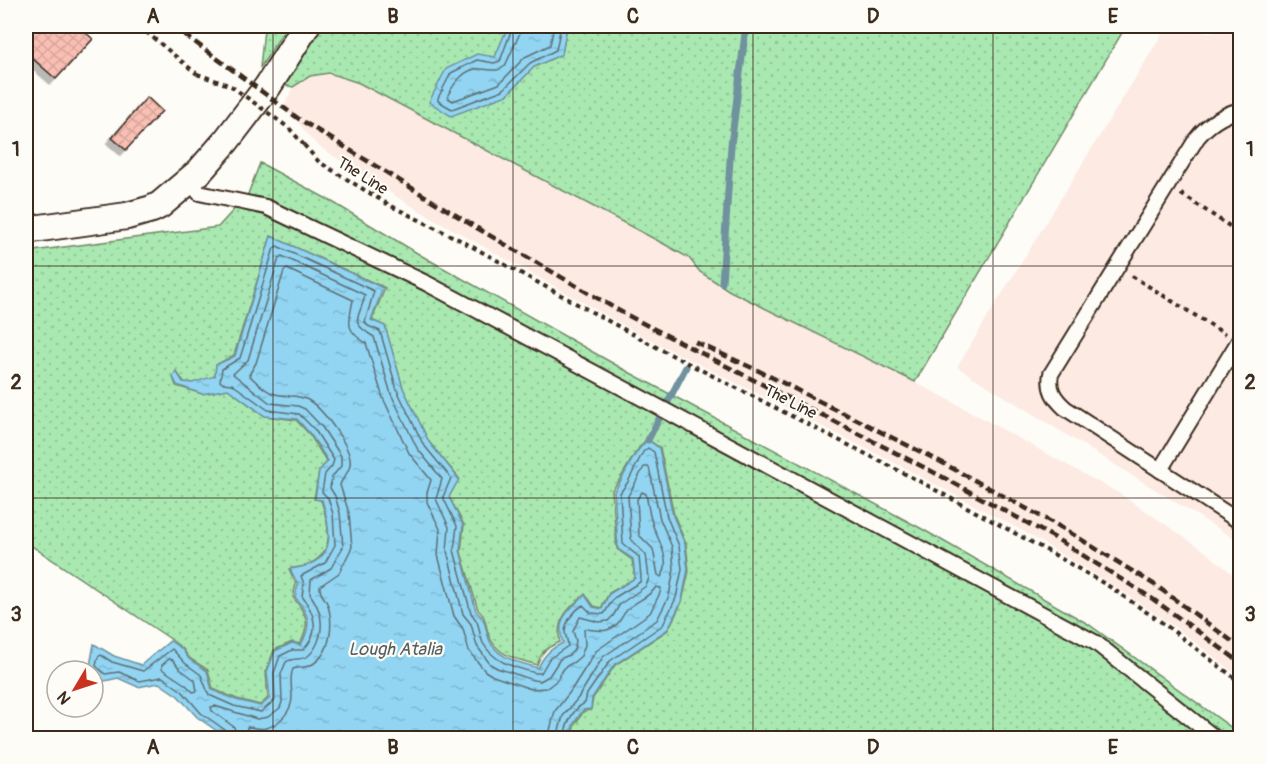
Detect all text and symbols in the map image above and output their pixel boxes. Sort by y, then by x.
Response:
text: A [147,4,160,29]
text: B [387,4,399,29]
text: C [627,4,639,29]
text: D [867,4,880,29]
text: E [1108,4,1119,29]
text: 1 [12,137,20,162]
text: 1 [1246,137,1254,162]
street label: The Line [333,152,392,199]
text: 2 [10,370,22,395]
text: 2 [1244,370,1256,395]
street label: The Line [761,380,820,424]
text: 3 [10,602,22,627]
text: 3 [1244,602,1256,627]
water label: Lough Atalia [348,638,443,661]
north arrow [45,659,105,719]
text: N [53,687,75,708]
text: A [147,735,160,760]
text: B [387,735,399,760]
text: C [627,735,639,760]
text: D [867,735,880,760]
text: E [1108,735,1119,760]

